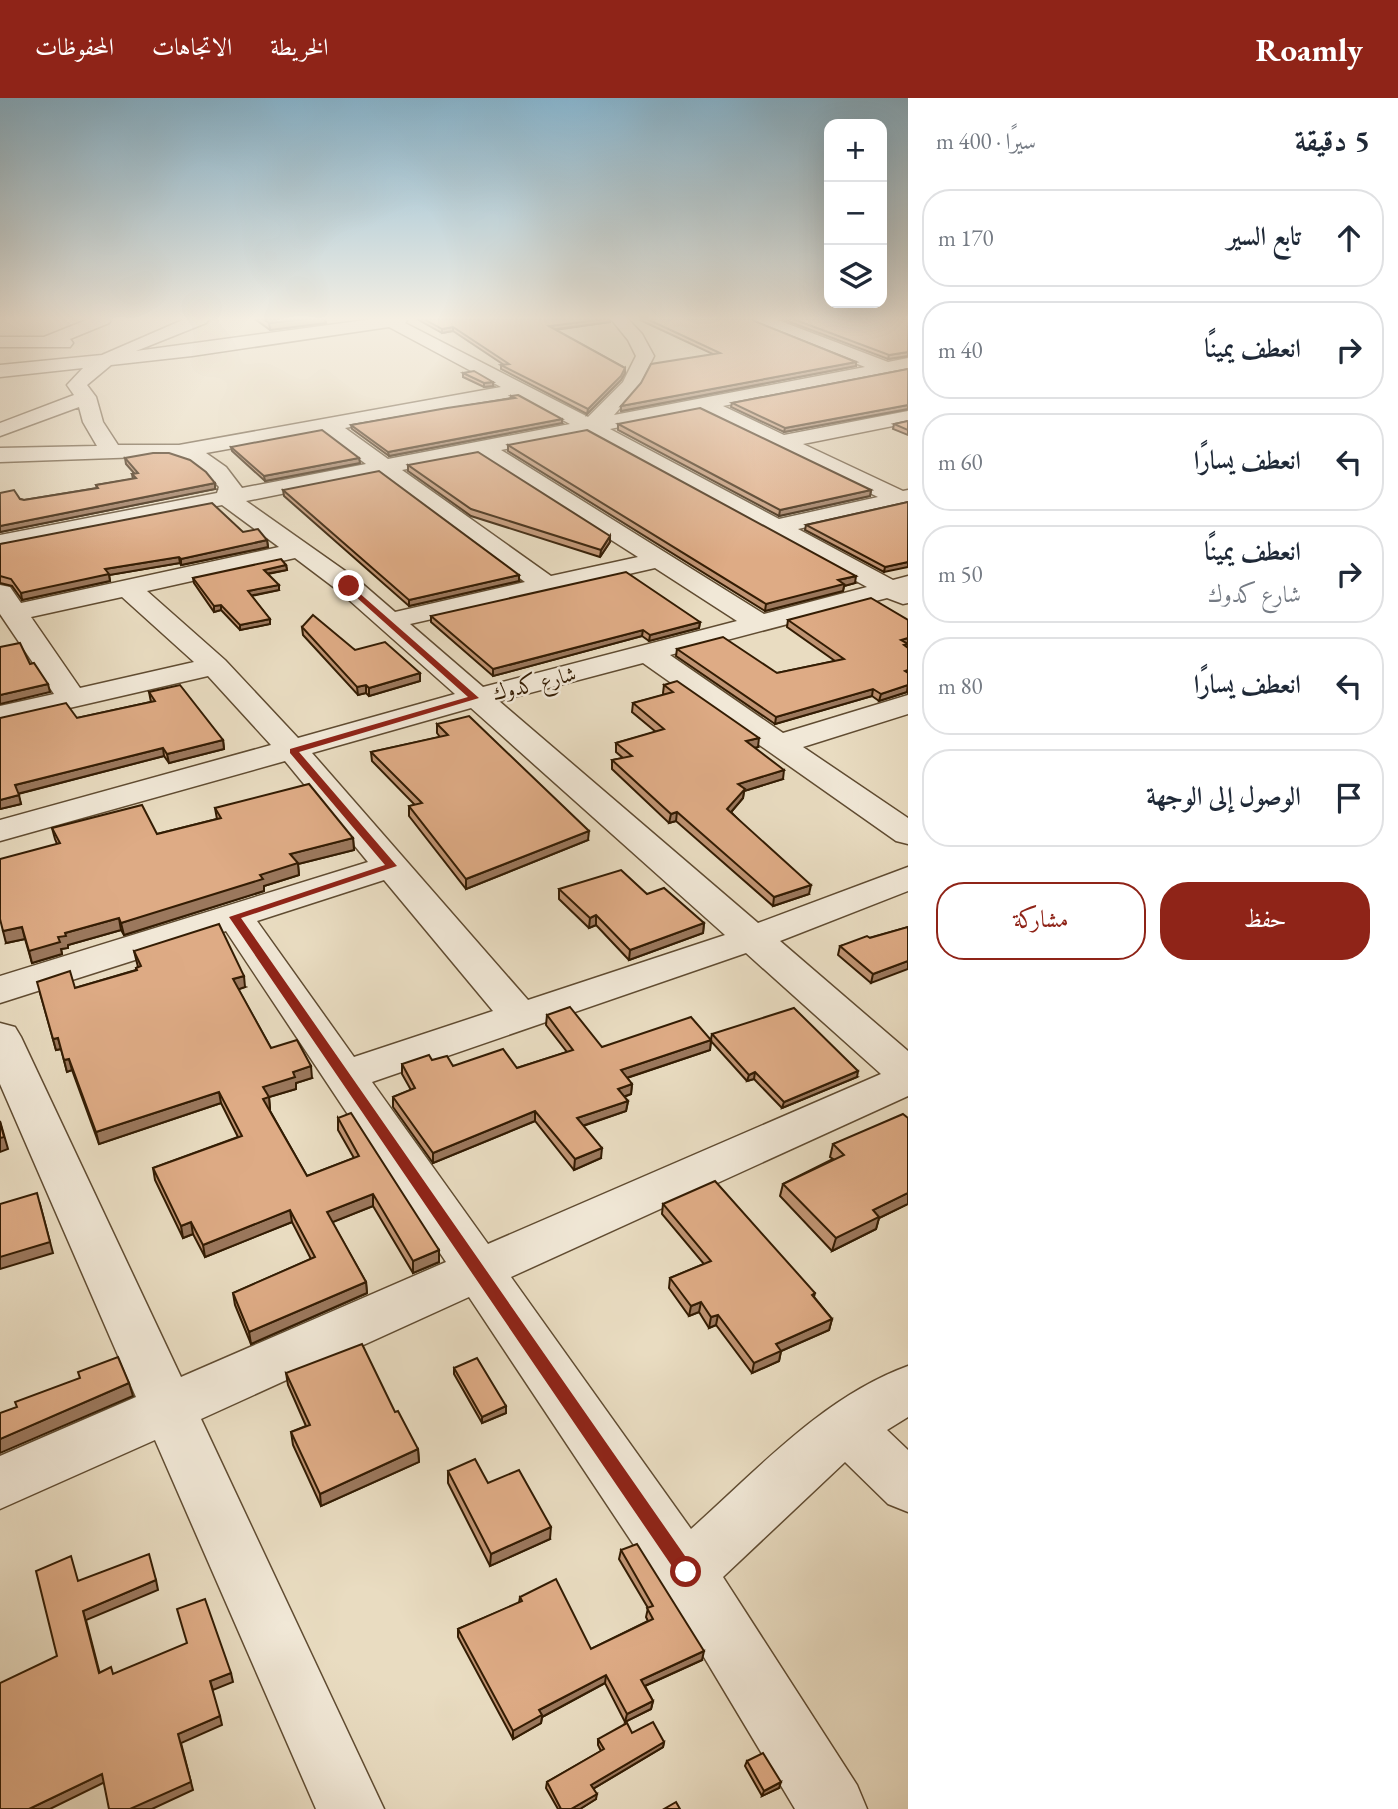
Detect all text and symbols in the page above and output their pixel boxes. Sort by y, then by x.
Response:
text: Roamly [1255,28,1363,71]
text: المحفوظات [35,31,114,62]
text: الاتجاهات [152,31,232,62]
text: الخريطة [270,31,329,62]
map controls [824,119,887,308]
button: + [824,119,887,182]
text: 5 دقيقة [1295,121,1370,160]
text: سيرًا · 400 m [936,126,1036,156]
button: − [824,182,887,245]
text: تابع السير [1227,219,1301,253]
icon: ahead [1330,219,1368,257]
text: 170 m [938,223,994,253]
button: layers [824,245,887,308]
text: انعطف يمينًا [1204,331,1301,365]
icon: right [1330,331,1368,369]
text: 40 m [938,335,983,365]
text: انعطف يسارًا [1194,443,1301,477]
icon: left [1330,443,1368,481]
text: 60 m [938,447,983,477]
text: انعطف يمينًا [1204,534,1301,568]
icon: right [1330,555,1368,593]
text: 50 m [938,559,983,589]
route end [333,570,364,601]
text: شارع كدوك [1207,579,1301,609]
street label: شارع كدوك [489,660,580,711]
text: انعطف يسارًا [1194,667,1301,701]
icon: left [1330,667,1368,705]
text: 80 m [938,671,983,701]
text: الوصول إلى الوجهة [1146,779,1301,813]
icon: arrive [1330,779,1368,817]
button: مشاركة [936,882,1146,960]
button: حفظ [1160,882,1370,960]
route start [670,1556,701,1587]

